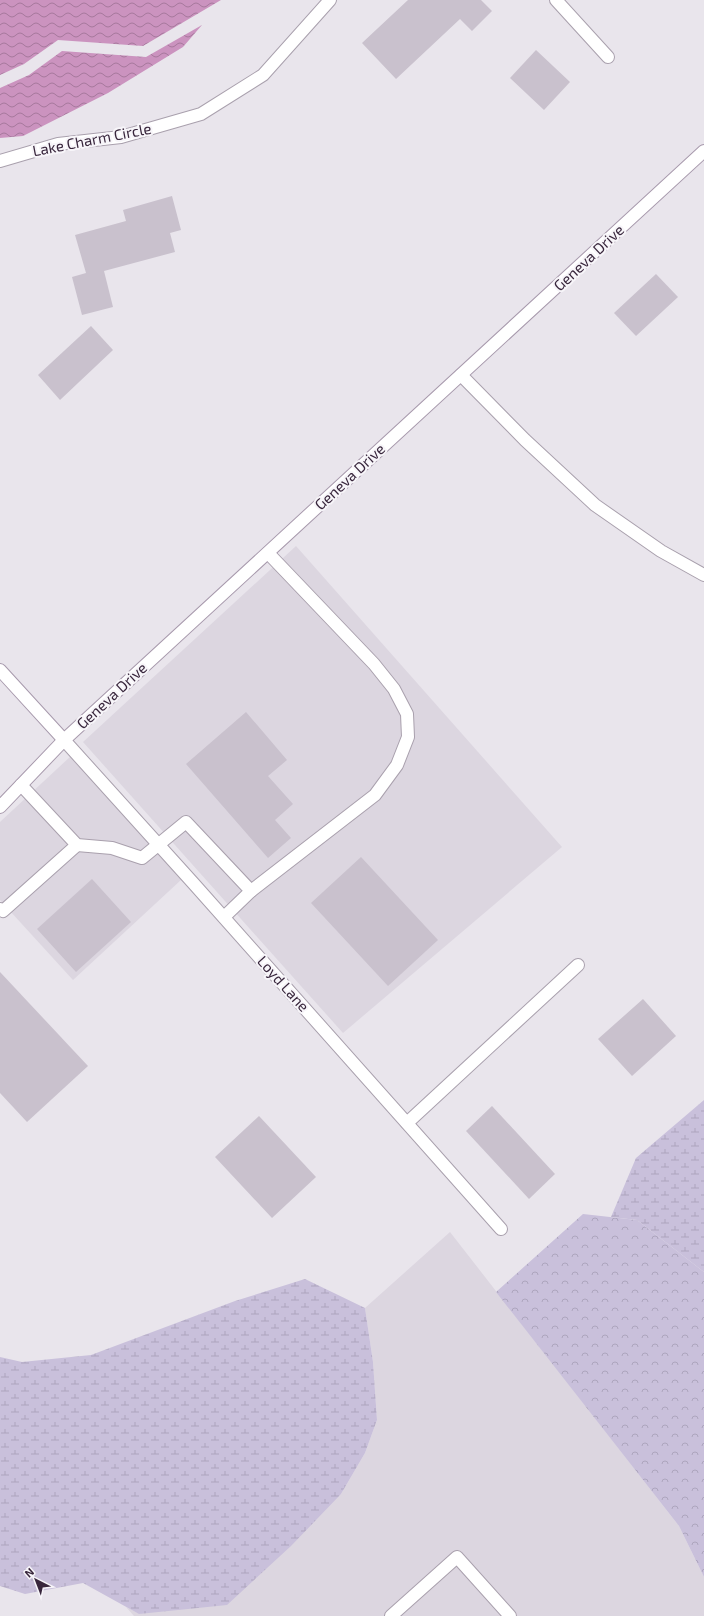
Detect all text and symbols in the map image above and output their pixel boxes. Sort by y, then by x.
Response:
street label: Lake Charm Circle [31,119,153,159]
street label: Geneva Drive [550,220,627,294]
street label: Geneva Drive [311,439,388,513]
street label: Geneva Drive [73,658,150,732]
street label: Loyd Lane [254,952,313,1015]
north arrow [16,1560,56,1600]
text: N [22,1565,36,1580]

